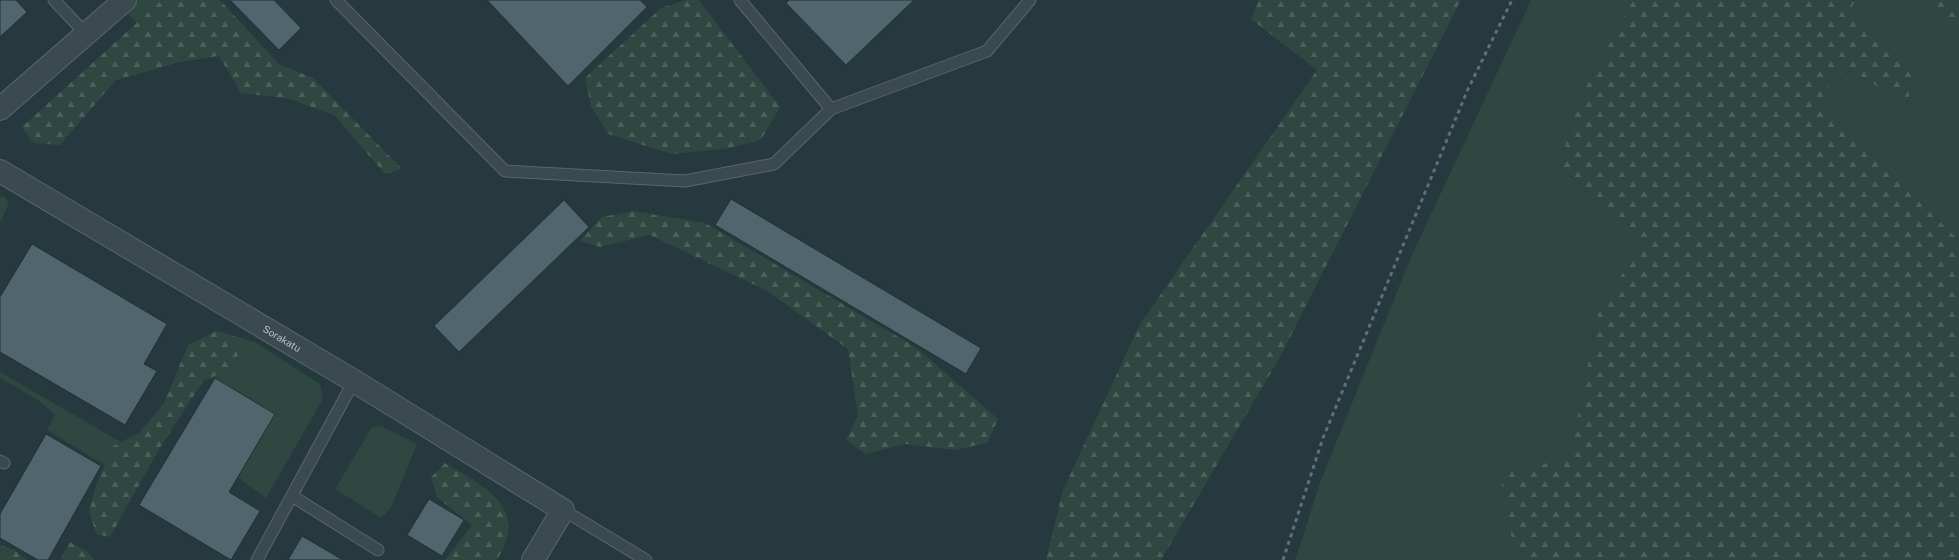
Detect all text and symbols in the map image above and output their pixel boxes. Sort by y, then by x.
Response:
street label: Sorakatu [261,322,303,354]

